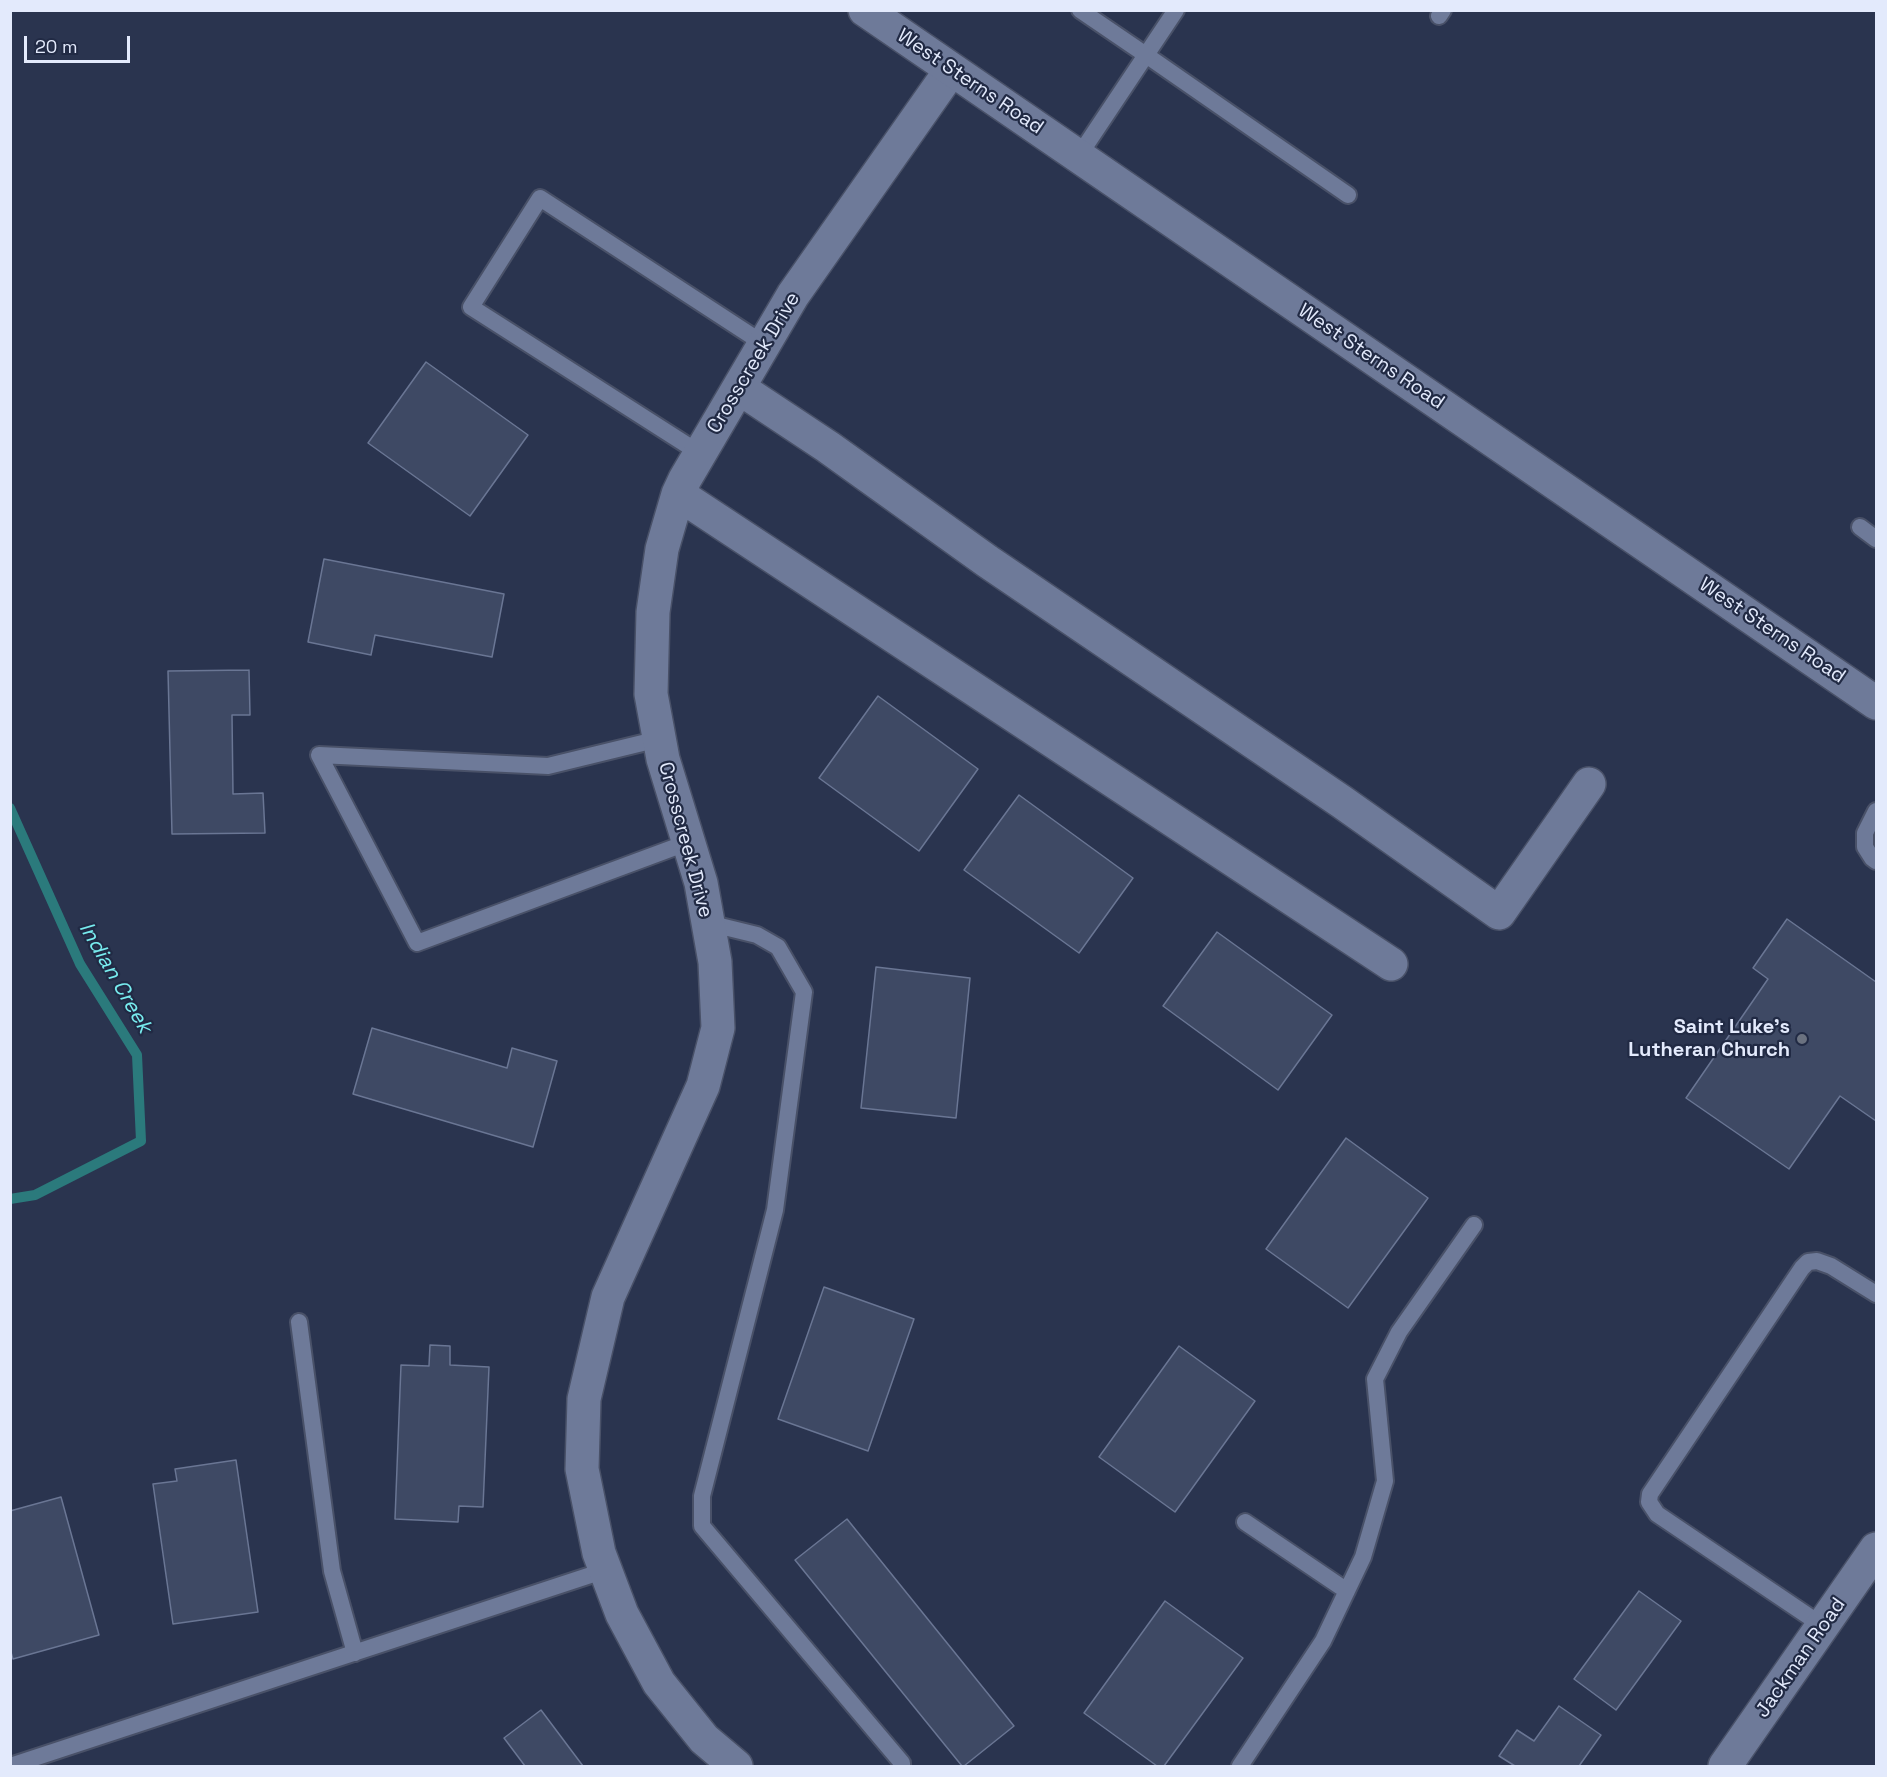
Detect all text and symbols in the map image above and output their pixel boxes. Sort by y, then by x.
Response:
scale bar [27,24,134,62]
street label: West Sterns Road [892,24,1048,140]
text: 20 m [35,35,78,58]
street label: Crosscreek Drive [702,288,806,438]
street label: West Sterns Road [1293,299,1449,415]
street label: West Sterns Road [1694,573,1850,689]
street label: Crosscreek Drive [653,760,717,920]
water label: Indian Creek [73,918,157,1038]
place label: Saint Luke's Lutheran Church [1628,1016,1790,1063]
marker: Saint Luke's Lutheran Church [1795,1032,1809,1046]
street label: Jackman Road [1751,1594,1851,1722]

